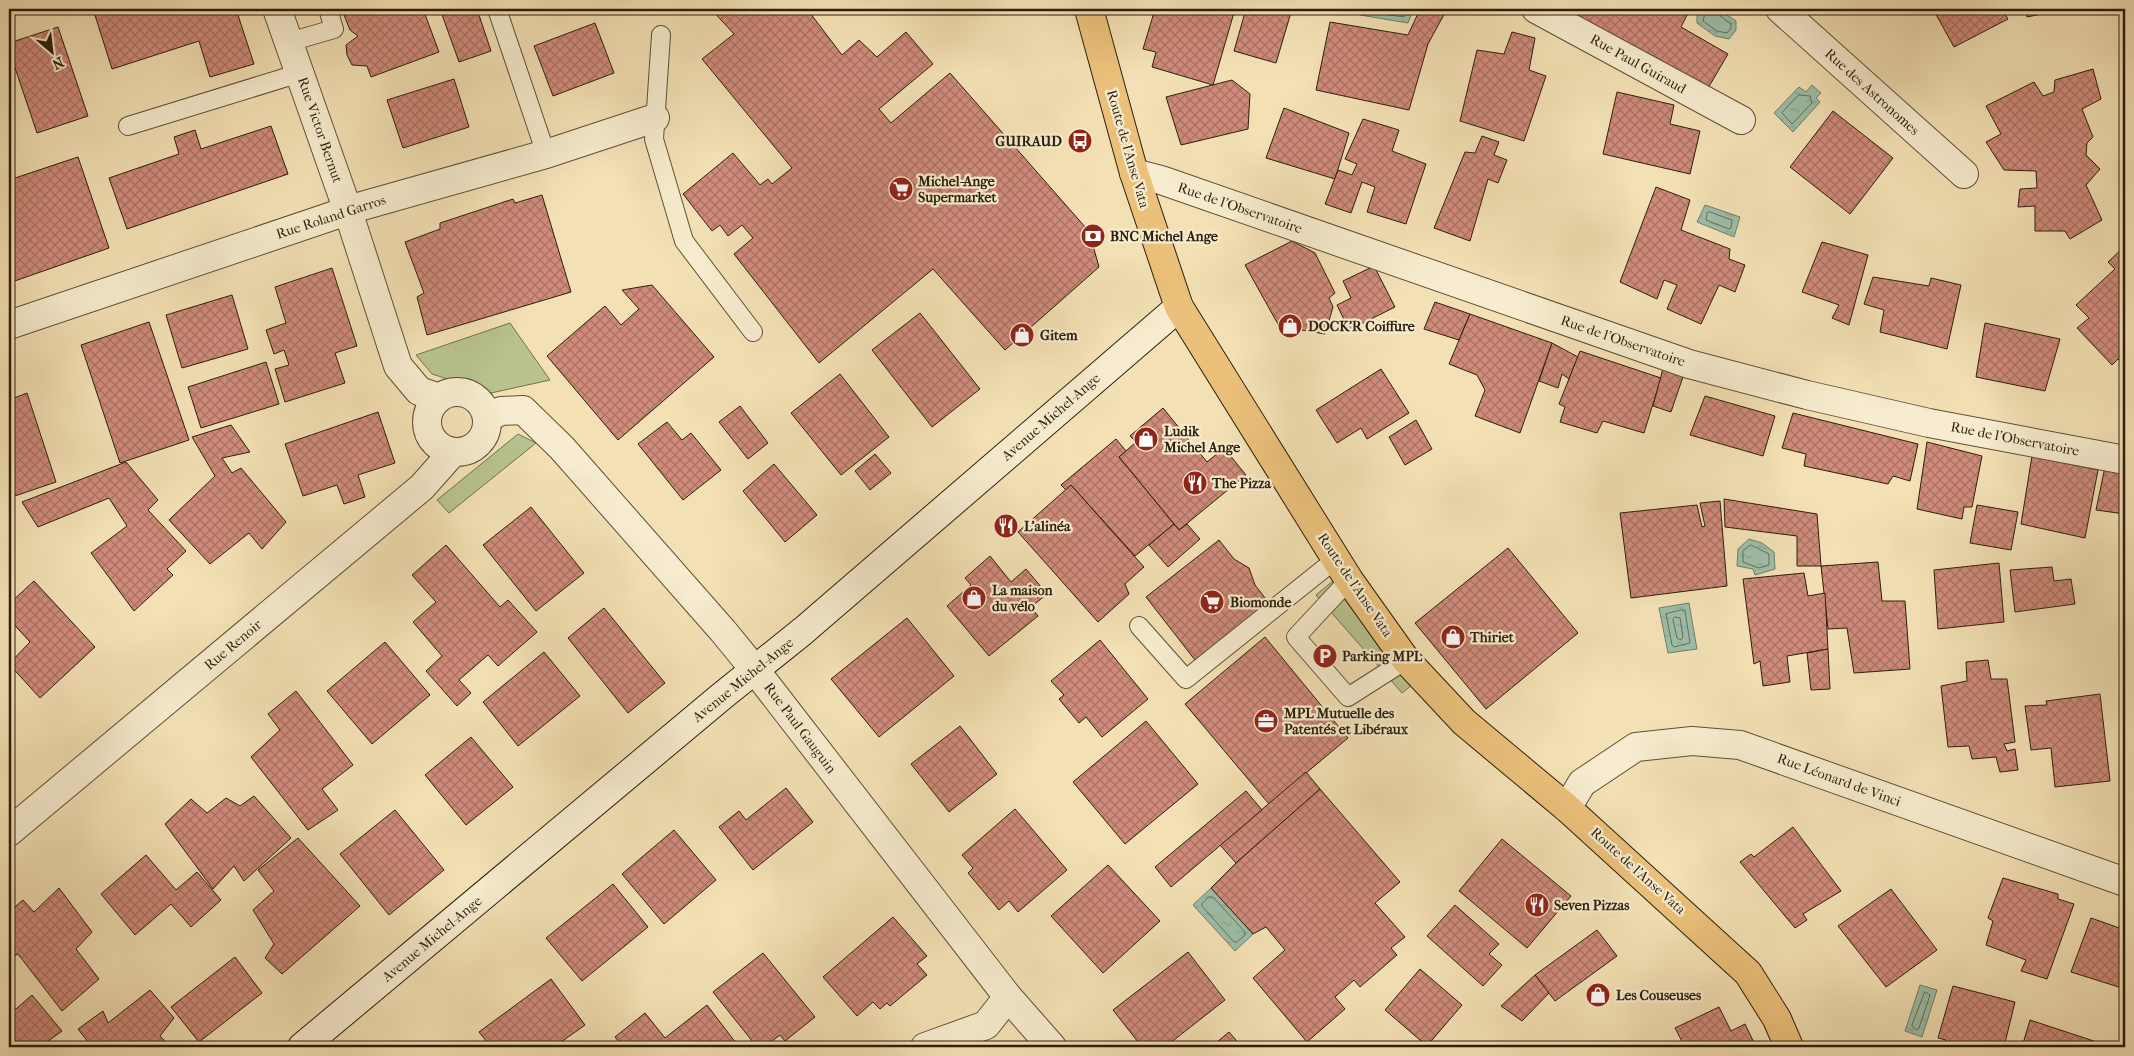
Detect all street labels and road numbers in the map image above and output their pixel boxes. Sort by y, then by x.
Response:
street label: Rue Paul Guiraud [1587,31,1689,98]
street label: Rue des Astronomes [1821,45,1923,139]
street label: Rue Victor Bernut [294,75,346,185]
street label: Route de l'Anse Vata [1103,88,1153,210]
street label: Rue de l'Observatoire [1175,179,1305,237]
street label: Rue Roland Garros [274,191,388,243]
street label: Rue de l'Observatoire [1558,312,1688,370]
street label: Avenue Michel-Ange [998,370,1104,465]
street label: Rue de l'Observatoire [1949,418,2081,460]
street label: Route de l'Anse Vata [1314,530,1396,641]
street label: Rue Renoir [201,616,265,674]
street label: Avenue Michel-Ange [688,634,797,727]
street label: Rue Paul Gauguin [760,679,840,777]
street label: Rue Léonard de Vinci [1775,750,1903,810]
street label: Route de l'Anse Vata [1587,824,1689,918]
street label: Avenue Michel-Ange [378,892,485,986]

